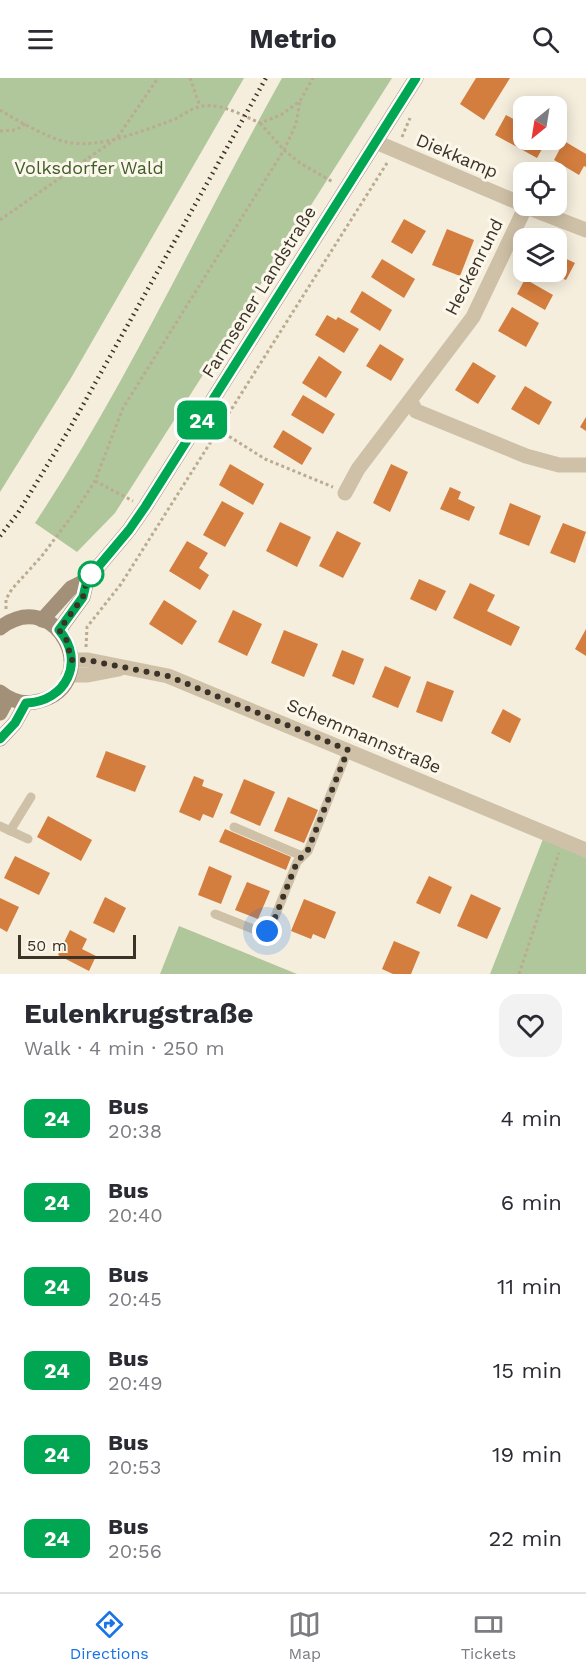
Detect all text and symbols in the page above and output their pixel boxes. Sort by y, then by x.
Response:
icon: menu [24,23,57,56]
text: Metrio [249,23,337,55]
icon: search [529,23,562,56]
north arrow [513,96,567,150]
map controls [513,96,567,282]
street label: Diekkamp [413,129,501,182]
park label: Volksdorfer Wald [14,157,164,178]
button: locate [513,162,567,216]
street label: Farmsener Landstraße [197,202,320,381]
street label: Heckenrund [440,215,507,319]
button: layers [513,228,567,282]
line badge: 24 [175,400,229,440]
text: 24 [189,408,215,433]
unlabelled marker [78,561,104,587]
street label: Schemmannstraße [284,693,445,778]
your location [252,916,282,946]
scale bar [18,932,136,959]
text: 50 m [27,936,67,955]
button: heart [499,994,562,1057]
text: Eulenkrugstraße [24,997,254,1030]
text: Walk · 4 min · 250 m [24,1036,225,1060]
text: Bus [108,1094,148,1119]
text: 24 [44,1106,70,1131]
text: 4 min [501,1106,562,1131]
text: 20:38 [108,1119,162,1143]
text: Bus [108,1178,148,1203]
text: 24 [44,1190,70,1215]
text: 6 min [501,1190,562,1215]
text: 20:40 [108,1203,163,1227]
text: Bus [108,1262,148,1287]
text: 24 [44,1274,70,1299]
text: 11 min [497,1274,562,1299]
text: 20:45 [108,1287,162,1311]
text: Bus [108,1346,148,1371]
text: 24 [44,1358,70,1383]
text: 15 min [493,1358,562,1383]
text: 20:49 [108,1371,163,1395]
text: Bus [108,1430,148,1455]
text: 24 [44,1442,70,1467]
text: 19 min [492,1442,562,1467]
text: 20:53 [108,1455,161,1479]
text: Bus [108,1514,148,1539]
text: 24 [44,1526,70,1551]
text: 22 min [488,1526,562,1551]
text: 20:56 [108,1539,162,1563]
tab: Directions [70,1608,149,1663]
tab: Map [288,1608,321,1663]
tab: Tickets [461,1608,516,1663]

